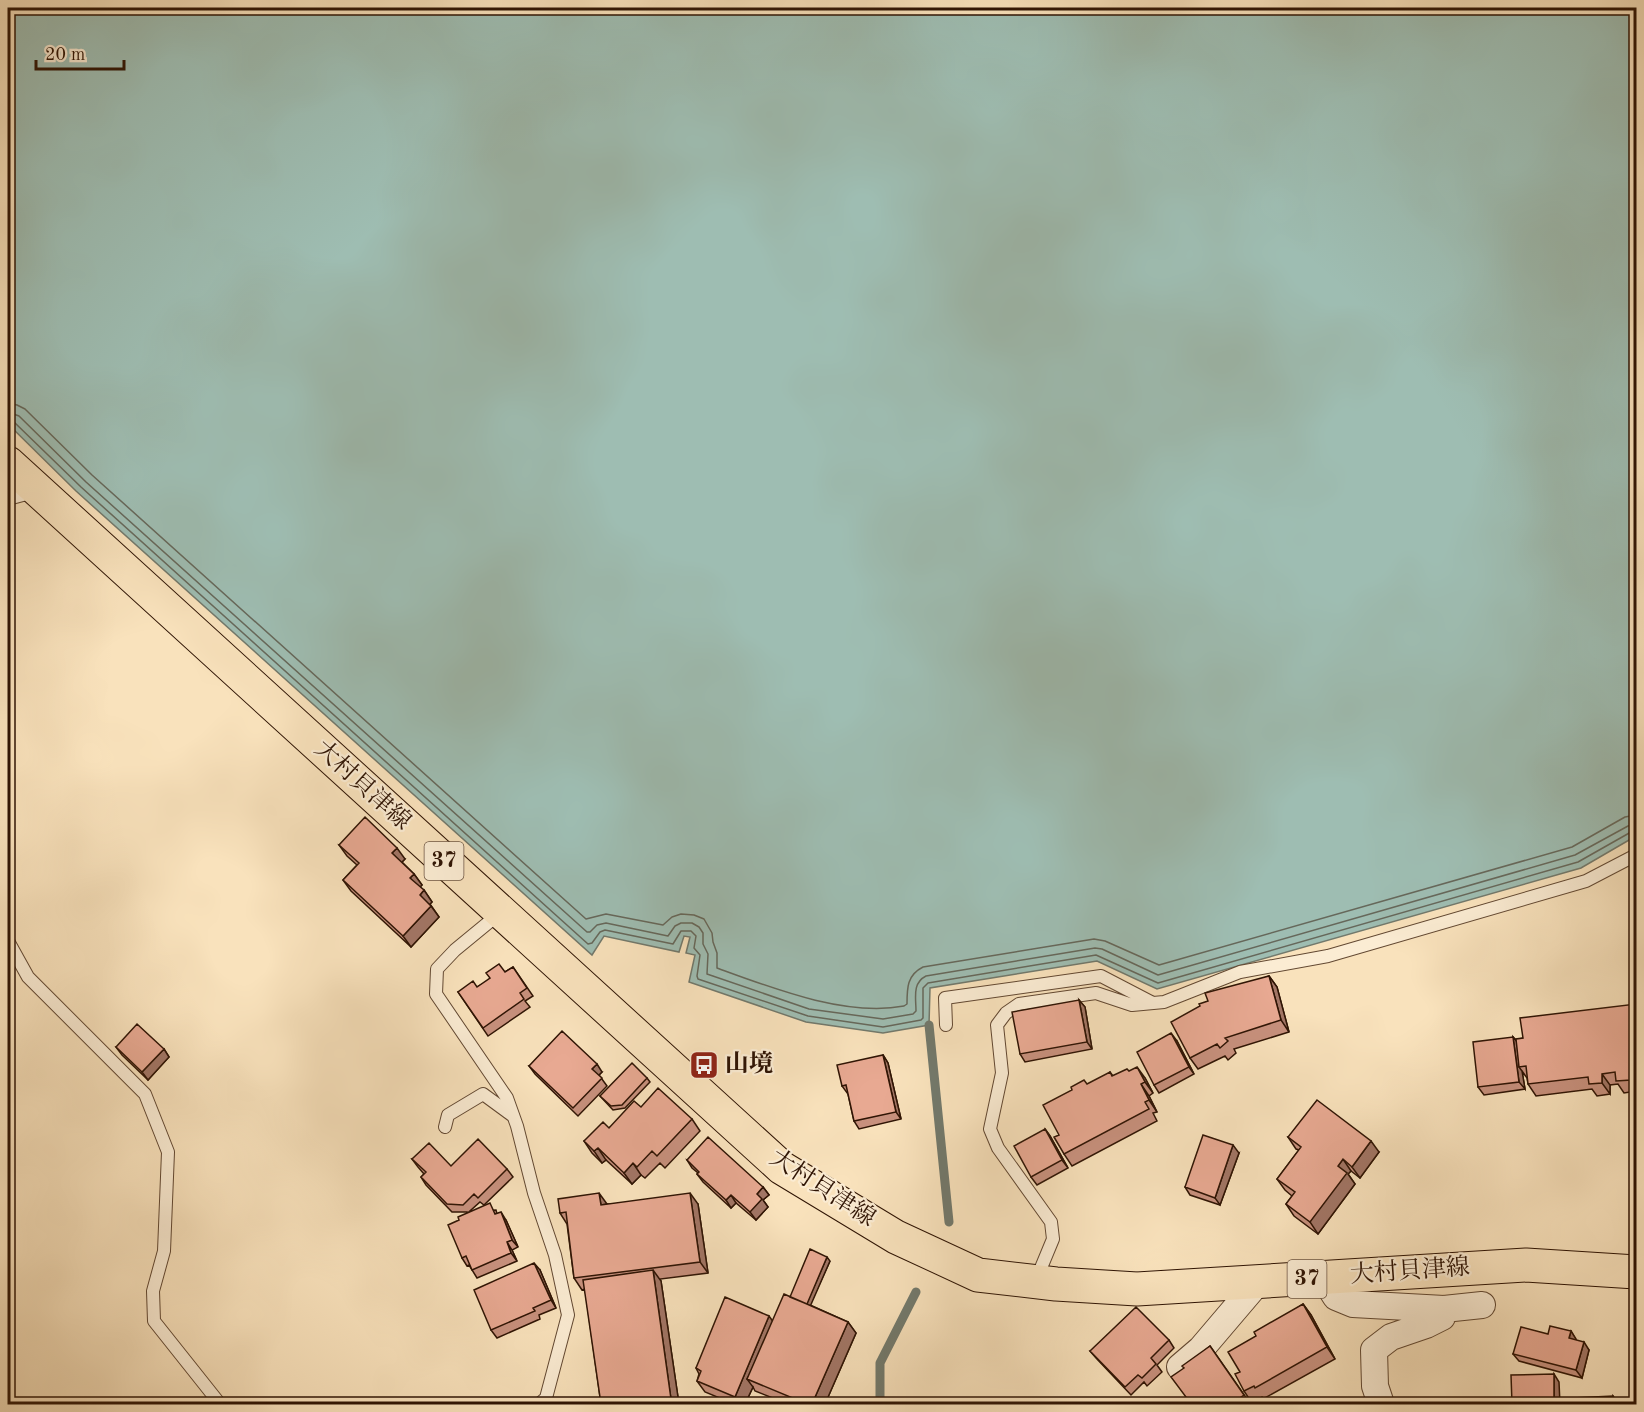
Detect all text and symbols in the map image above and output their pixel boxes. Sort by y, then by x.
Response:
scale bar [36,33,124,71]
text: 20 m [45,46,85,64]
street label: 大村貝津線 [309,735,417,835]
road number: 37 [424,842,464,880]
bus stop icon: 山境 [688,1049,720,1081]
place label: 山境 [725,1050,773,1077]
street label: 大村貝津線 [765,1144,880,1232]
street label: 大村貝津線 [1349,1253,1471,1288]
road number: 37 [1288,1260,1326,1298]

